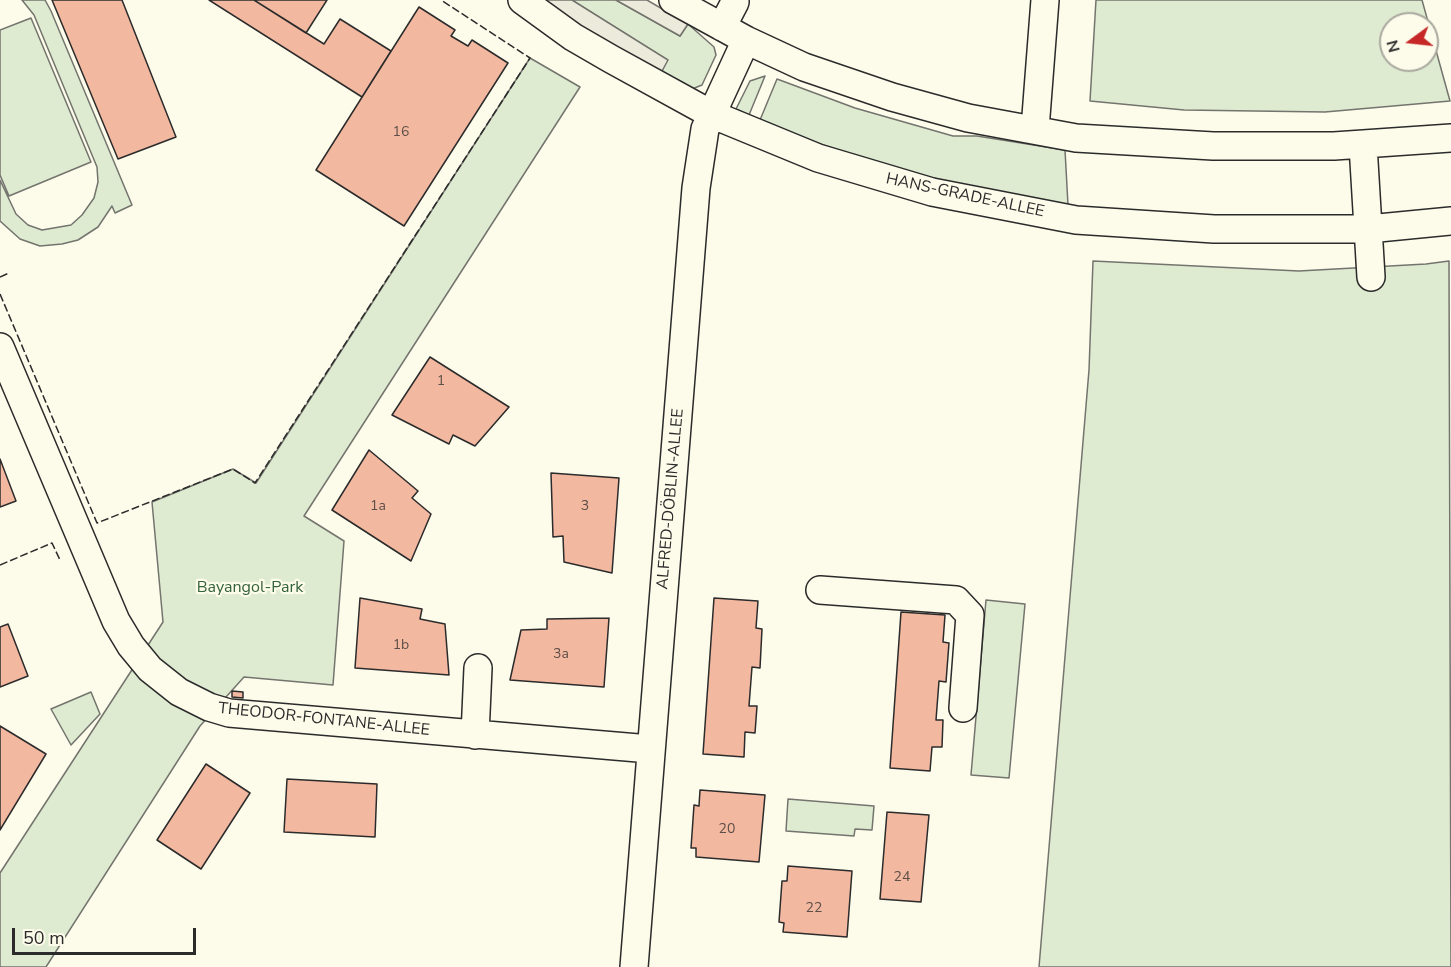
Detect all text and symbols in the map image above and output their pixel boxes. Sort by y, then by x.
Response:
north arrow [1379,12,1439,72]
text: N [1381,38,1406,55]
house number: 16 [393,125,409,141]
street label: HANS-GRADE-ALLEE [884,170,1046,222]
house number: 1 [437,374,445,390]
street label: ALFRED-DÖBLIN-ALLEE [654,408,688,590]
house number: 1a [370,499,386,515]
house number: 3 [581,499,589,515]
park label: Bayangol-Park [197,578,303,598]
house number: 1b [393,638,409,654]
house number: 3a [553,647,569,663]
street label: THEODOR-FONTANE-ALLEE [217,699,431,741]
house number: 20 [719,822,735,838]
house number: 24 [894,870,910,886]
house number: 22 [806,901,822,917]
scale bar [15,916,200,954]
text: 50 m [23,926,65,950]

